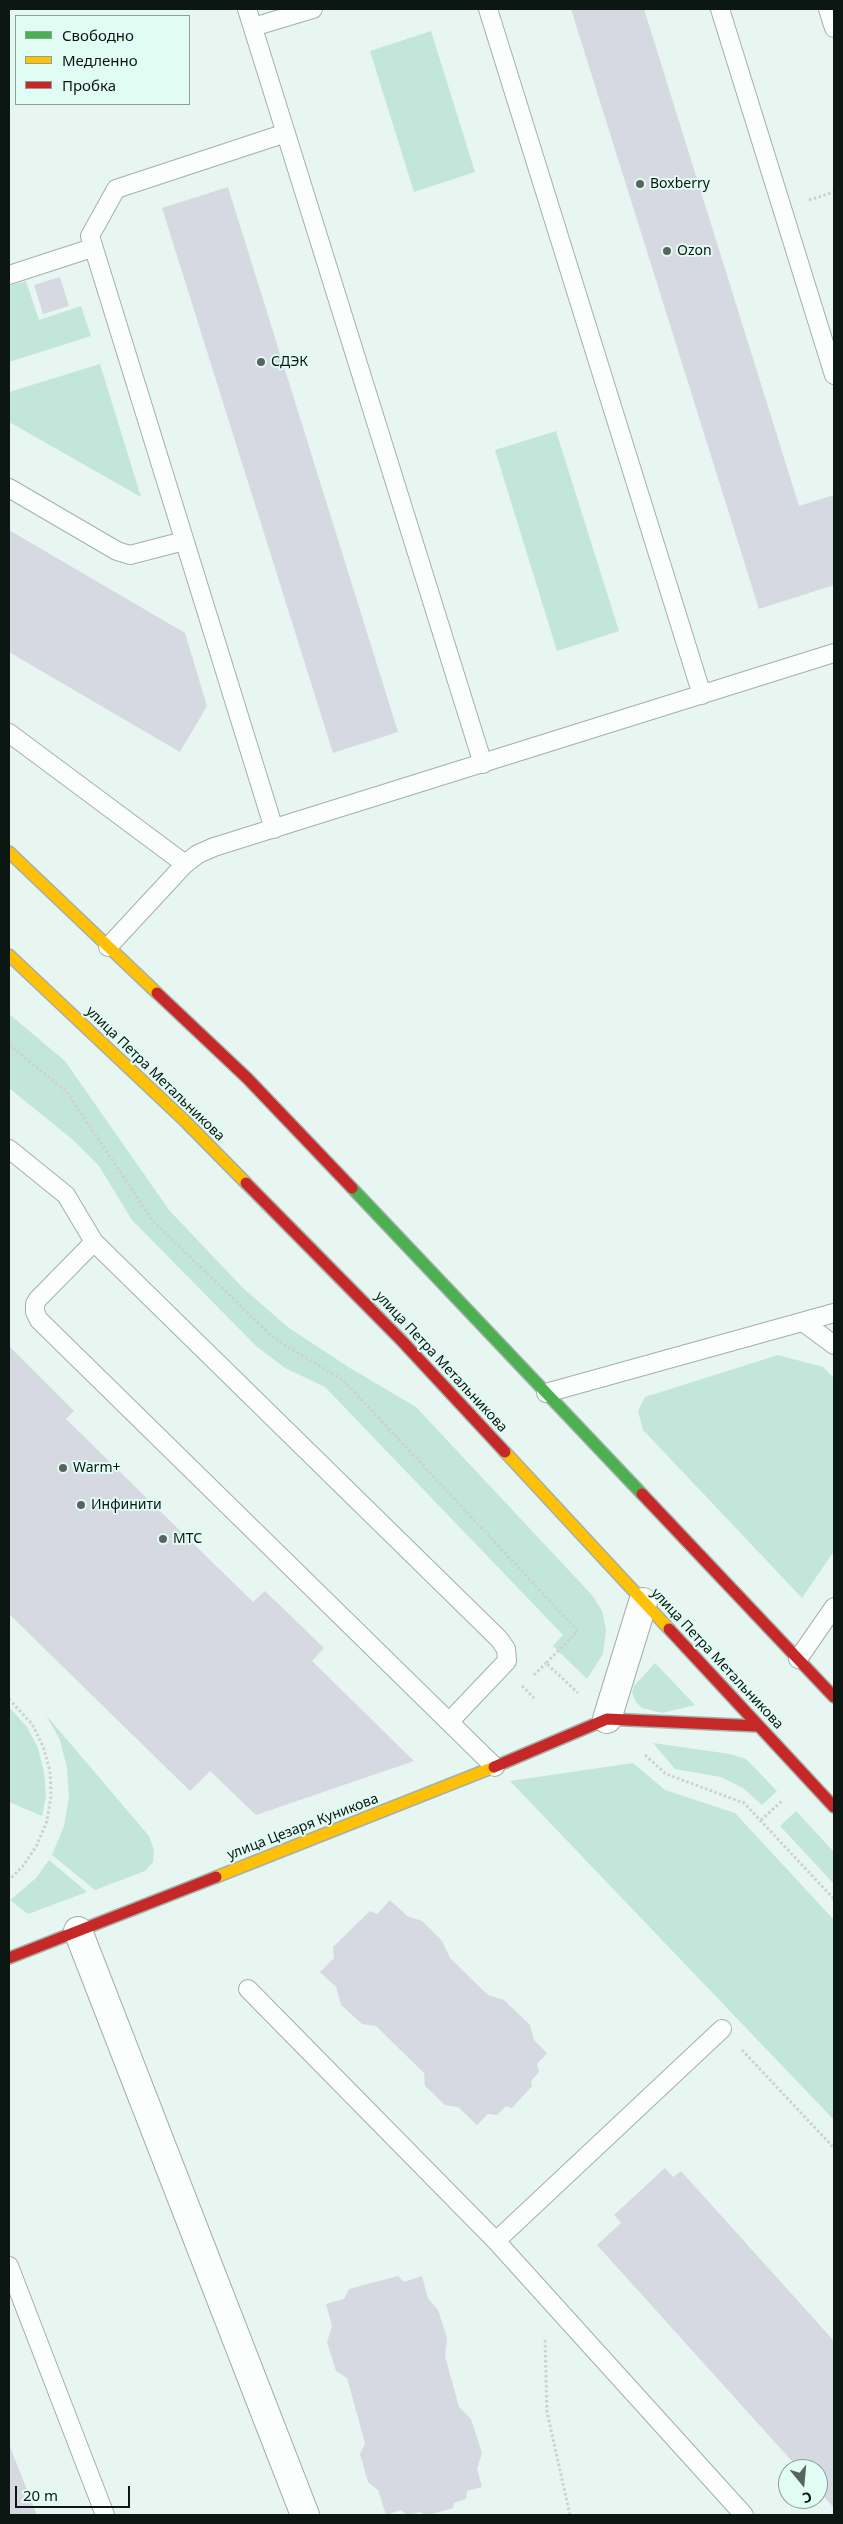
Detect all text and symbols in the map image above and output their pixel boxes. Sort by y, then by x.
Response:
legend [15,15,190,105]
text: Свободно [62,25,134,45]
text: Медленно [62,50,138,70]
text: Пробка [62,75,116,95]
place label: Boxberry [650,176,710,192]
marker: Boxberry [634,178,646,190]
place label: Ozon [677,243,712,259]
marker: Ozon [661,245,673,257]
place label: СДЭК [271,354,308,370]
marker: СДЭК [255,356,267,368]
street label: улица Петра Метальникова [82,1003,228,1145]
street label: улица Петра Метальникова [371,1288,511,1436]
place label: Warm+ [73,1460,120,1476]
marker: Warm+ [57,1462,69,1474]
place label: Инфинити [91,1497,162,1513]
marker: Инфинити [75,1499,87,1511]
place label: МТС [173,1531,202,1547]
marker: МТС [157,1533,169,1545]
street label: улица Петра Метальникова [647,1585,787,1733]
street label: улица Цезаря Куникова [225,1790,381,1864]
north arrow [778,2459,828,2509]
scale bar [18,2476,132,2508]
text: 20 m [23,2485,58,2505]
text: С [800,2487,814,2508]

